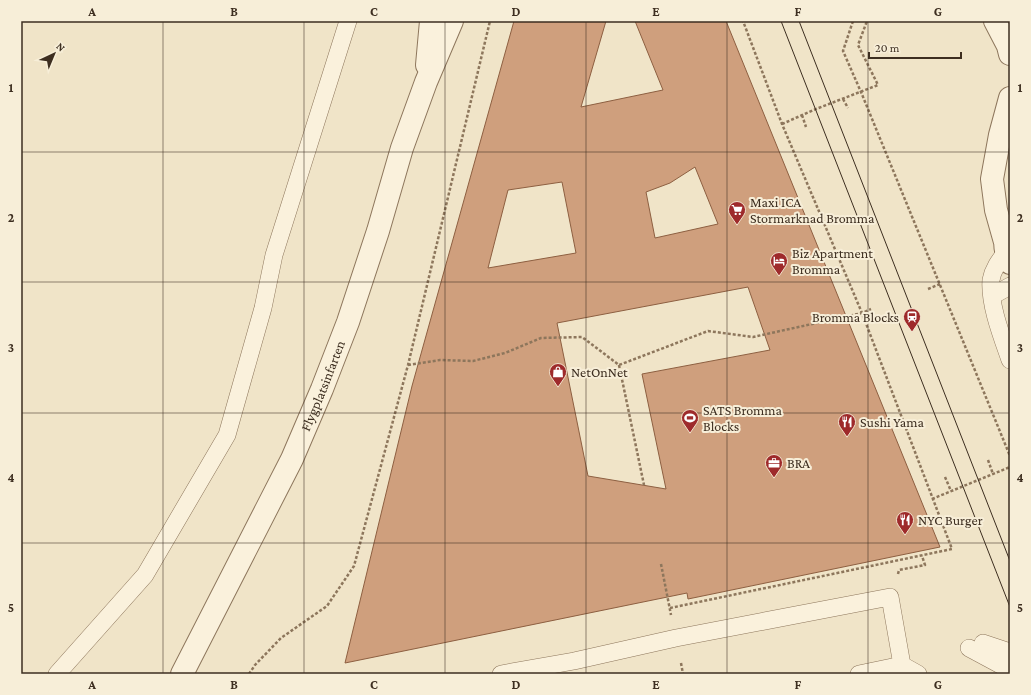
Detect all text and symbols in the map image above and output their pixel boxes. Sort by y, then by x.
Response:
text: A [87,4,96,19]
text: B [230,4,238,19]
text: C [370,4,378,19]
text: D [512,4,521,19]
text: E [652,4,660,19]
text: F [795,4,802,19]
text: G [934,4,942,19]
north arrow [34,34,74,74]
scale bar [869,34,961,60]
text: N [54,40,68,54]
text: 20 m [875,41,900,55]
text: 1 [9,80,14,95]
text: 1 [1018,80,1023,95]
place label: Maxi ICA Stormarknad Bromma [750,194,875,226]
supermarket icon: Maxi ICA Stormarknad Bromma [727,200,747,225]
text: 2 [8,210,15,225]
text: 2 [1017,210,1024,225]
place label: Biz Apartment Bromma [792,245,873,277]
hotel icon: Biz Apartment Bromma [769,251,789,276]
station icon: Bromma Blocks [902,307,922,332]
place label: Bromma Blocks [812,309,899,325]
street label: Flygplatsinfarten [297,338,348,433]
text: 3 [8,340,14,355]
text: 3 [1017,340,1023,355]
shop icon: NetOnNet [548,362,568,387]
place label: NetOnNet [571,364,628,380]
place label: SATS Bromma Blocks [703,402,783,434]
sports icon: SATS Bromma Blocks [680,408,700,433]
restaurant icon: Sushi Yama [837,412,857,437]
place label: Sushi Yama [860,414,925,430]
office icon: BRA [764,453,784,478]
place label: BRA [787,455,810,471]
text: 4 [7,470,15,485]
text: 4 [1016,470,1024,485]
restaurant icon: NYC Burger [895,510,915,535]
place label: NYC Burger [918,512,983,528]
text: 5 [8,600,14,615]
text: 5 [1017,600,1023,615]
text: A [87,677,96,692]
text: B [230,677,238,692]
text: C [370,677,378,692]
text: D [512,677,521,692]
text: E [652,677,660,692]
text: F [795,677,802,692]
text: G [934,677,942,692]

